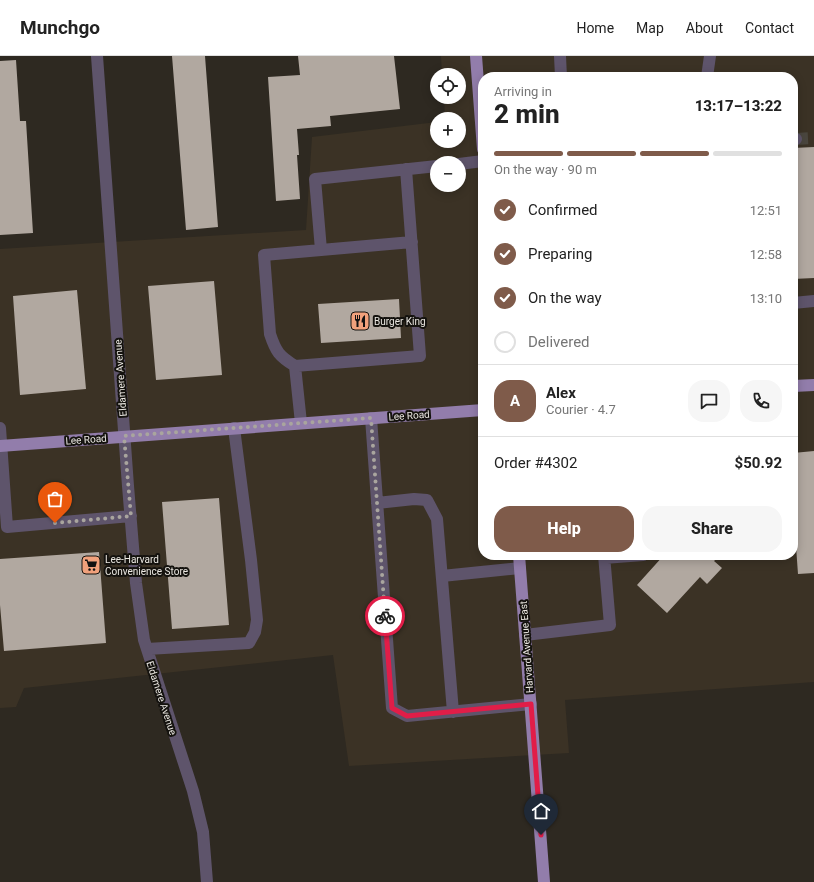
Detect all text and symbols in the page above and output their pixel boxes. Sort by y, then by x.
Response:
text: Munchgo [20,16,100,39]
text: Home [576,20,614,36]
text: Map [636,20,664,36]
text: About [686,20,723,36]
text: Contact [745,20,794,36]
map controls [430,68,466,192]
button: locate [430,68,466,104]
text: Arriving in [494,84,552,99]
text: 13:17–13:22 [695,97,782,115]
text: 2 min [494,99,560,129]
button: + [430,112,466,148]
button: − [430,156,466,192]
text: On the way · 90 m [494,162,597,177]
icon: check [494,199,516,221]
text: Confirmed [528,201,598,219]
text: 12:51 [750,203,782,218]
icon: check [494,243,516,265]
text: Preparing [528,245,592,263]
text: 12:58 [750,247,782,262]
icon: check [494,287,516,309]
text: On the way [528,289,602,307]
text: 13:10 [750,291,782,306]
restaurant icon: Burger King [349,310,371,332]
place label: Burger King [374,316,426,327]
text: Delivered [528,333,590,351]
street label: Eldamere Avenue [112,339,129,417]
button: chat [688,380,730,422]
button: phone [740,380,782,422]
text: Alex [546,384,576,402]
text: A [510,392,520,410]
text: Courier · 4.7 [546,402,616,417]
street label: Lee Road [388,409,430,422]
street label: Lee Road [65,433,107,446]
text: Order #4302 [494,454,577,472]
text: $50.92 [735,454,782,472]
pin [38,482,72,523]
icon: bag [44,488,66,510]
button: Help [494,506,634,552]
button: Share [642,506,782,552]
supermarket icon: Lee-Harvard Convenience Store [80,554,102,576]
place label: Lee-Harvard Convenience Store [105,554,188,577]
courier [365,596,405,636]
street label: Harvard Avenue East [518,600,535,693]
icon: bike [374,605,396,627]
street label: Eldamere Avenue [144,660,179,736]
pin [524,794,558,835]
icon: home [530,800,552,822]

